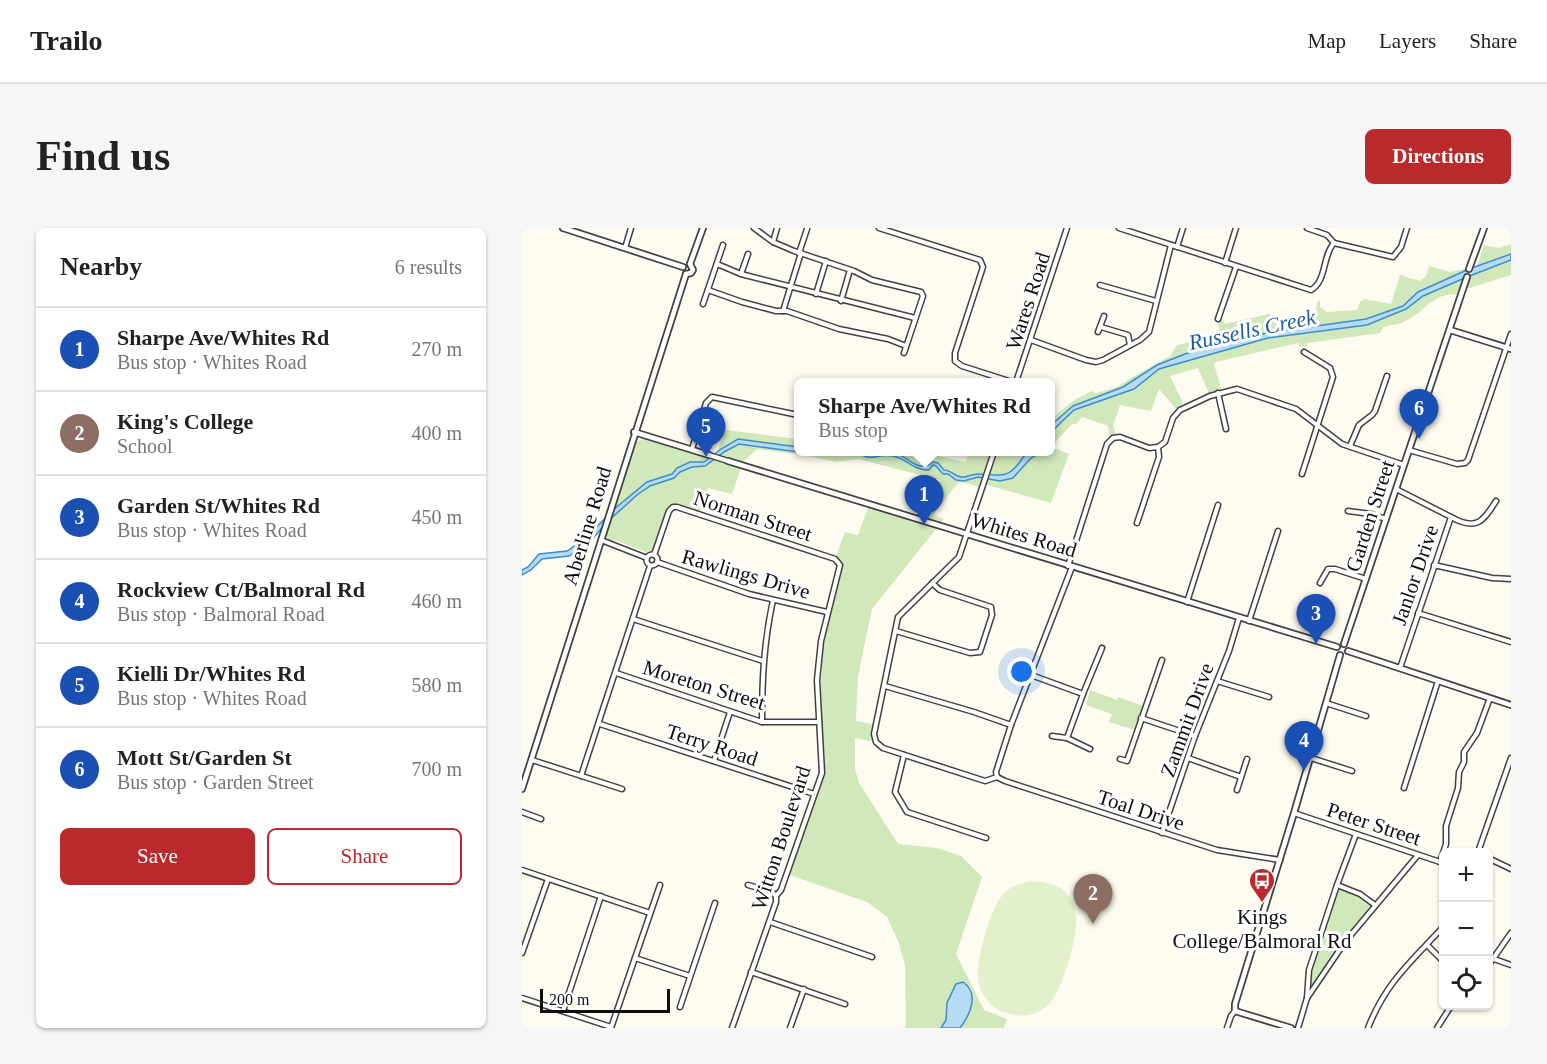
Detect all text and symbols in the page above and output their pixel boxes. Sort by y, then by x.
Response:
text: Trailo [30,25,103,56]
text: Map [1308,29,1346,53]
text: Layers [1379,29,1436,53]
text: Share [1469,29,1517,53]
button: Directions [1365,129,1511,184]
text: Find us [36,133,170,179]
street label: Wares Road [1001,249,1055,353]
text: Nearby [60,252,142,281]
text: 6 results [395,256,462,278]
water label: Russells Creek [1185,304,1319,355]
text: Sharpe Ave/Whites Rd [117,325,329,350]
text: 1 [75,338,85,360]
text: 270 m [411,338,462,360]
text: Bus stop · Whites Road [117,351,307,373]
popup [794,378,1055,456]
pin: 6 [1400,390,1438,439]
text: Sharpe Ave/Whites Rd [818,393,1031,418]
pin: 5 [686,408,726,457]
text: King's College [117,409,253,434]
text: Bus stop [818,419,888,441]
text: 2 [75,422,85,444]
text: 400 m [411,422,462,444]
text: School [117,435,173,457]
street label: Garden Street [1341,457,1399,575]
street label: Aberline Road [558,463,617,588]
pin: 1 [904,476,944,525]
street label: Norman Street [691,486,815,546]
text: Garden St/Whites Rd [117,493,320,518]
text: 3 [75,506,85,528]
text: 450 m [411,506,462,528]
street label: Whites Road [968,508,1080,563]
text: Bus stop · Whites Road [117,519,307,541]
street label: Janlor Drive [1387,522,1443,628]
street label: Rawlings Drive [679,544,813,604]
text: Rockview Ct/Balmoral Rd [117,577,365,602]
text: 4 [75,590,85,612]
text: 460 m [411,590,462,612]
pin: 3 [1296,594,1336,644]
text: Bus stop · Balmoral Road [117,603,325,625]
street label: Moreton Street [640,655,768,715]
your location [1007,657,1036,686]
street label: Zammit Drive [1155,660,1219,780]
text: Kielli Dr/Whites Rd [117,661,305,686]
text: 5 [75,674,85,696]
text: 580 m [411,674,462,696]
text: Bus stop · Whites Road [117,687,307,709]
street label: Terry Road [663,719,761,771]
pin: 4 [1284,722,1324,771]
text: Mott St/Garden St [117,745,292,770]
text: 6 [75,758,85,780]
text: 700 m [411,758,462,780]
street label: Witton Boulevard [746,762,816,913]
text: Bus stop · Garden Street [117,771,314,793]
street label: Toal Drive [1094,785,1188,835]
street label: Peter Street [1324,798,1424,851]
button: Save [60,828,255,885]
button: Share [267,828,462,885]
map controls [1439,848,1493,1010]
button: + [1439,848,1493,902]
bus stop icon: Kings College/Balmoral Rd [1247,866,1277,904]
pin: 2 [1074,874,1112,924]
button: − [1439,902,1493,956]
place label: Kings College/Balmoral Rd [1172,905,1352,953]
button: locate [1439,956,1493,1010]
scale bar [540,986,670,1014]
text: 200 m [549,991,589,1008]

